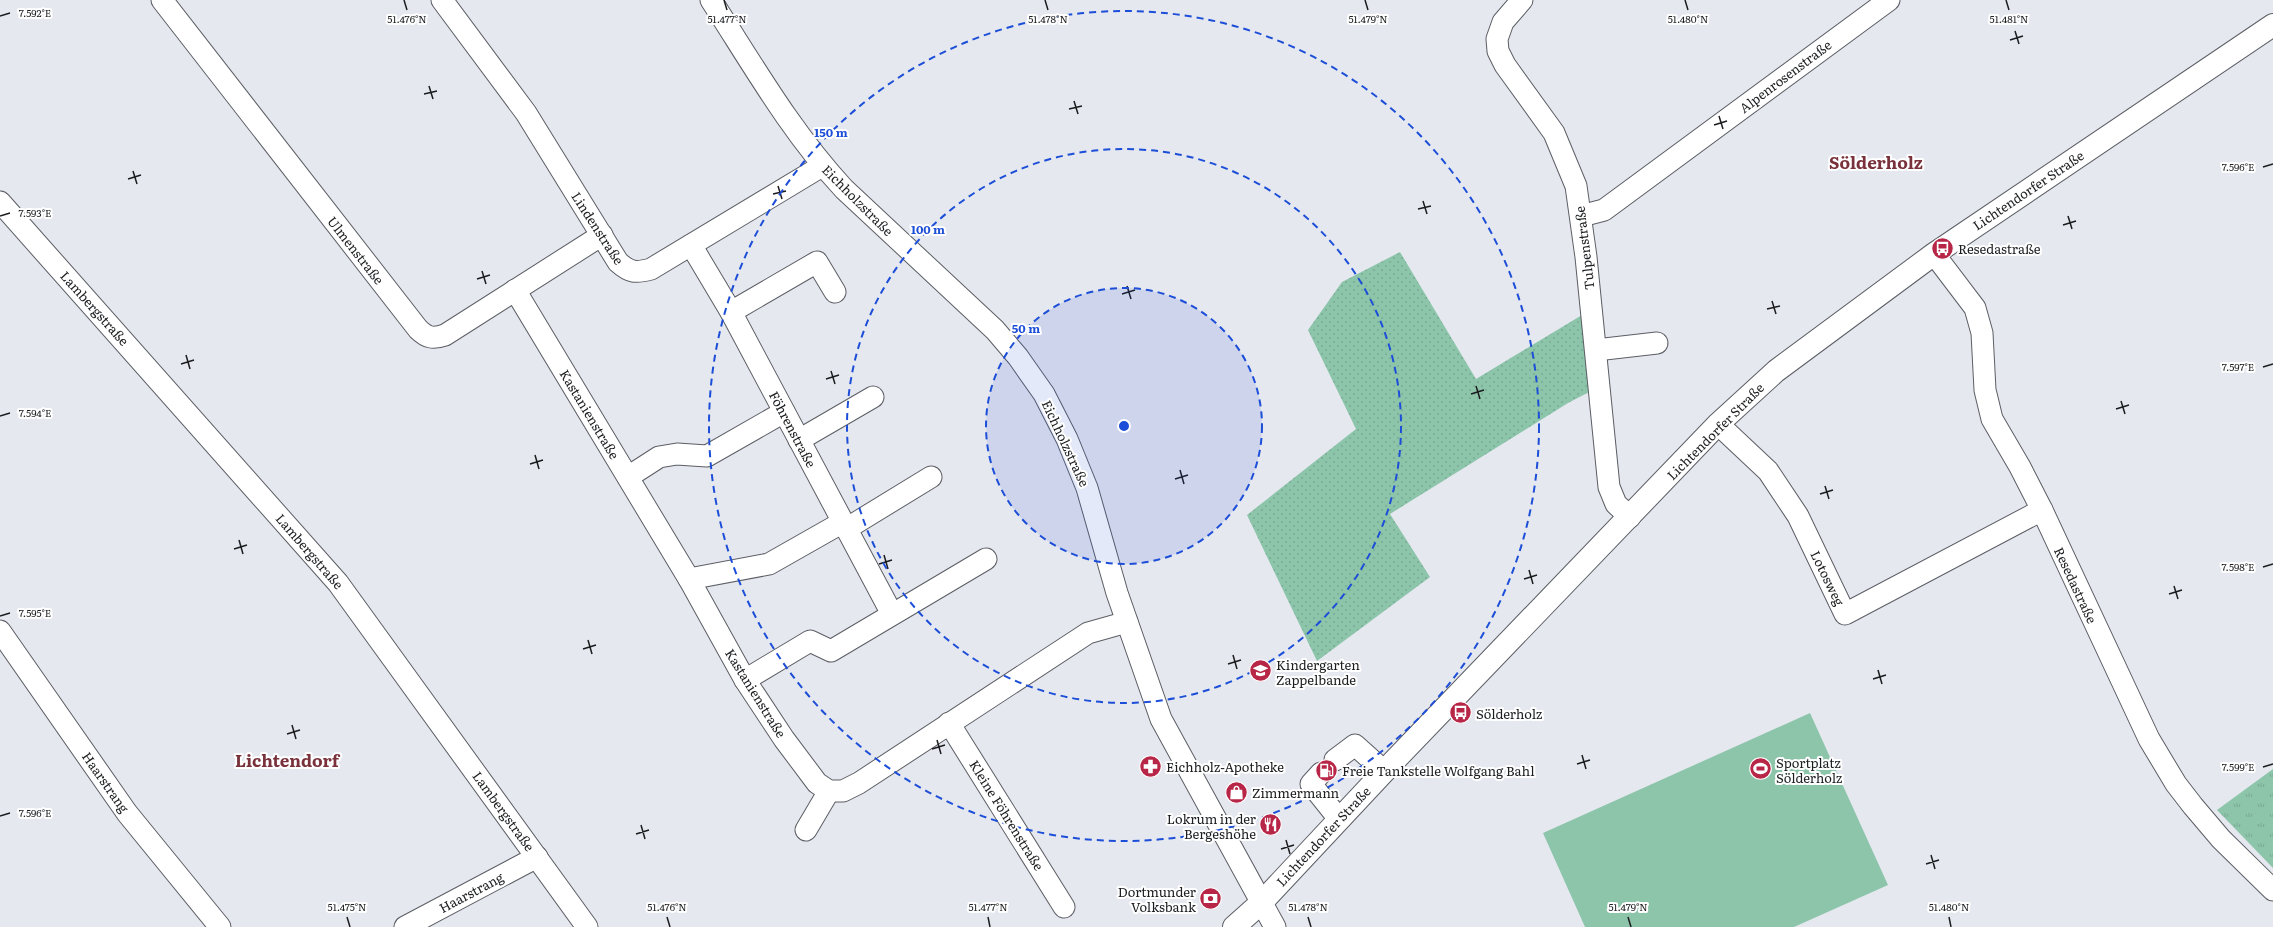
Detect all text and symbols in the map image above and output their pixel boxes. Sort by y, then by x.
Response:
text: 7.592°E [19,5,51,20]
text: 51.476°N [387,11,427,26]
text: 51.477°N [707,11,747,26]
text: 51.478°N [1028,11,1068,26]
text: 51.479°N [1348,11,1388,26]
text: 51.480°N [1668,11,1708,26]
text: 51.481°N [1990,11,2028,26]
street label: Alpenrosenstraße [1735,35,1835,117]
text: 150 m [814,123,848,141]
street label: Lichtendorfer Straße [1969,145,2088,234]
district label: Sölderholz [1829,149,1923,174]
text: 7.596°E [2222,159,2254,174]
street label: Eichholzstraße [818,160,898,240]
street label: Lindenstraße [567,188,629,268]
text: 7.593°E [19,205,51,220]
street label: Tulpenstraße [1569,205,1599,291]
street label: Ulmenstraße [323,212,389,288]
text: 100 m [911,220,945,238]
bus stop icon: Resedastraße [1930,235,1956,261]
place label: Resedastraße [1958,239,2041,258]
street label: Lambergstraße [56,267,134,350]
text: 50 m [1012,319,1040,337]
text: 7.597°E [2222,359,2254,374]
street label: Kastanienstraße [556,366,624,463]
street label: Lichtendorfer Straße [1662,378,1768,484]
street label: Föhrenstraße [765,387,821,471]
street label: Eichholzstraße [1038,397,1095,490]
text: 7.594°E [19,405,51,420]
centre of rings [1117,419,1131,433]
street label: Lambergstraße [272,509,348,593]
street label: Resedastraße [2050,544,2102,627]
street label: Lotosweg [1806,547,1850,609]
text: 7.598°E [2222,559,2254,574]
text: 7.595°E [19,605,51,620]
street label: Kastanienstraße [721,645,791,741]
place label: Kindergarten Zappelbande [1276,655,1360,689]
school or university icon: Kindergarten Zappelbande [1248,658,1274,684]
bus stop icon: Sölderholz [1447,700,1473,726]
place label: Sölderholz [1476,704,1542,723]
district label: Lichtendorf [235,747,341,772]
street label: Haarstrang [78,748,134,817]
pharmacy icon: Eichholz-Apotheke [1137,753,1163,779]
place label: Sportplatz Sölderholz [1776,753,1842,787]
street label: Kleine Föhrenstraße [965,756,1049,874]
sports icon: Sportplatz Sölderholz [1748,756,1774,782]
place label: Eichholz-Apotheke [1166,757,1284,776]
fuel station icon: Freie Tankstelle Wolfgang Bahl [1313,757,1339,783]
text: 7.599°E [2222,759,2254,774]
place label: Freie Tankstelle Wolfgang Bahl [1342,761,1535,780]
street label: Lambergstraße [469,767,540,855]
shop icon: Zimmermann [1223,779,1249,805]
street label: Lichtendorfer Straße [1272,782,1375,890]
place label: Zimmermann [1252,783,1340,802]
text: 7.596°E [19,805,51,820]
place label: Lokrum in der Bergeshöhe [1167,809,1257,843]
restaurant icon: Lokrum in der Bergeshöhe [1258,812,1284,838]
street label: Haarstrang [435,867,507,917]
place label: Dortmunder Volksbank [1118,882,1197,916]
bank icon: Dortmunder Volksbank [1198,885,1224,911]
text: 51.475°N [328,899,366,914]
text: 51.476°N [647,899,687,914]
text: 51.477°N [968,899,1008,914]
text: 51.478°N [1288,899,1328,914]
text: 51.479°N [1608,899,1648,914]
text: 51.480°N [1929,899,1969,914]

